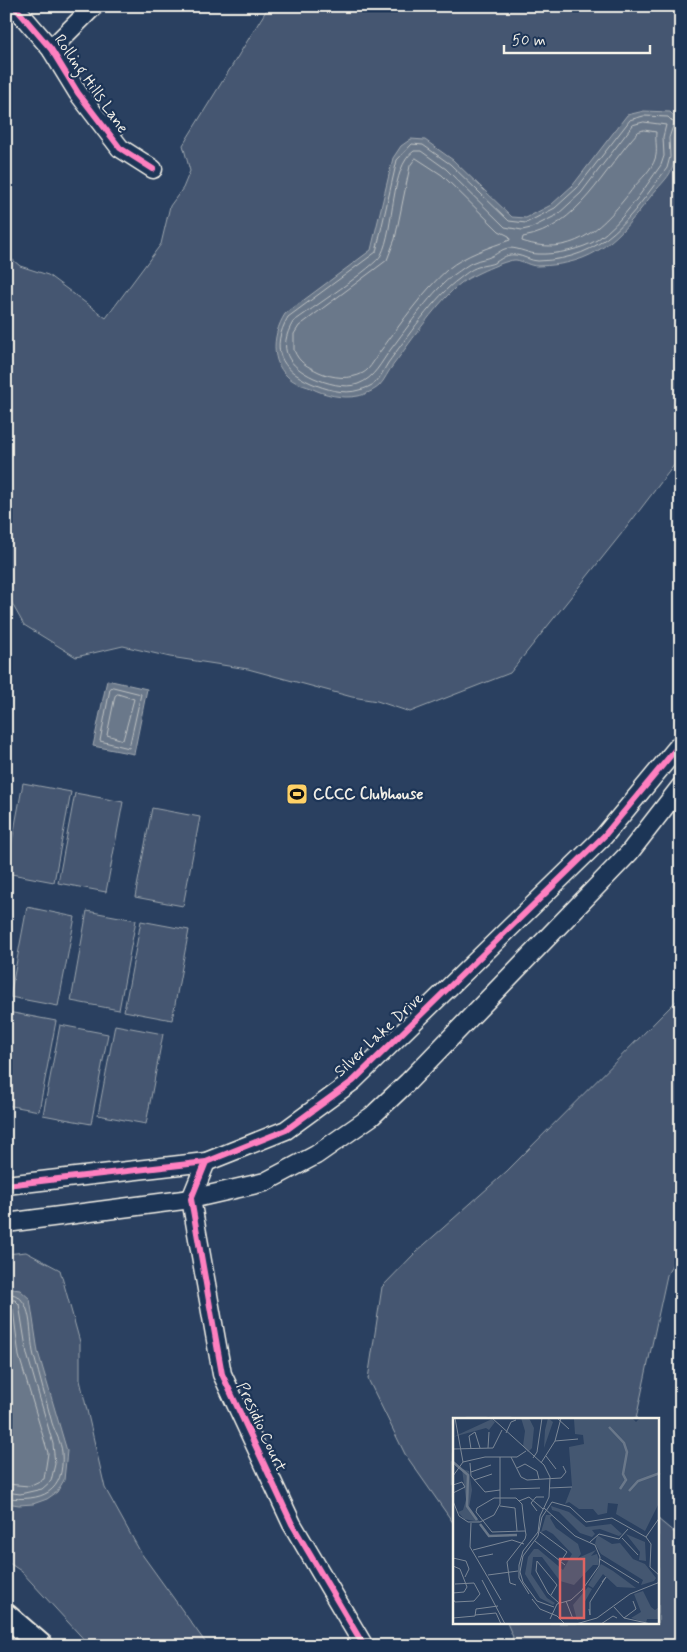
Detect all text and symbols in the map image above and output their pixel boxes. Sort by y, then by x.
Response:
scale bar [504,22,651,54]
street label: Rolling Hills Lane [48,30,133,138]
text: 50 m [512,31,546,51]
sports icon: CCCC Clubhouse [285,782,309,806]
place label: CCCC Clubhouse [313,784,423,805]
street label: Silver Lake Drive [330,988,429,1082]
street label: Presidio Court [231,1379,291,1476]
inset map [453,1418,660,1624]

